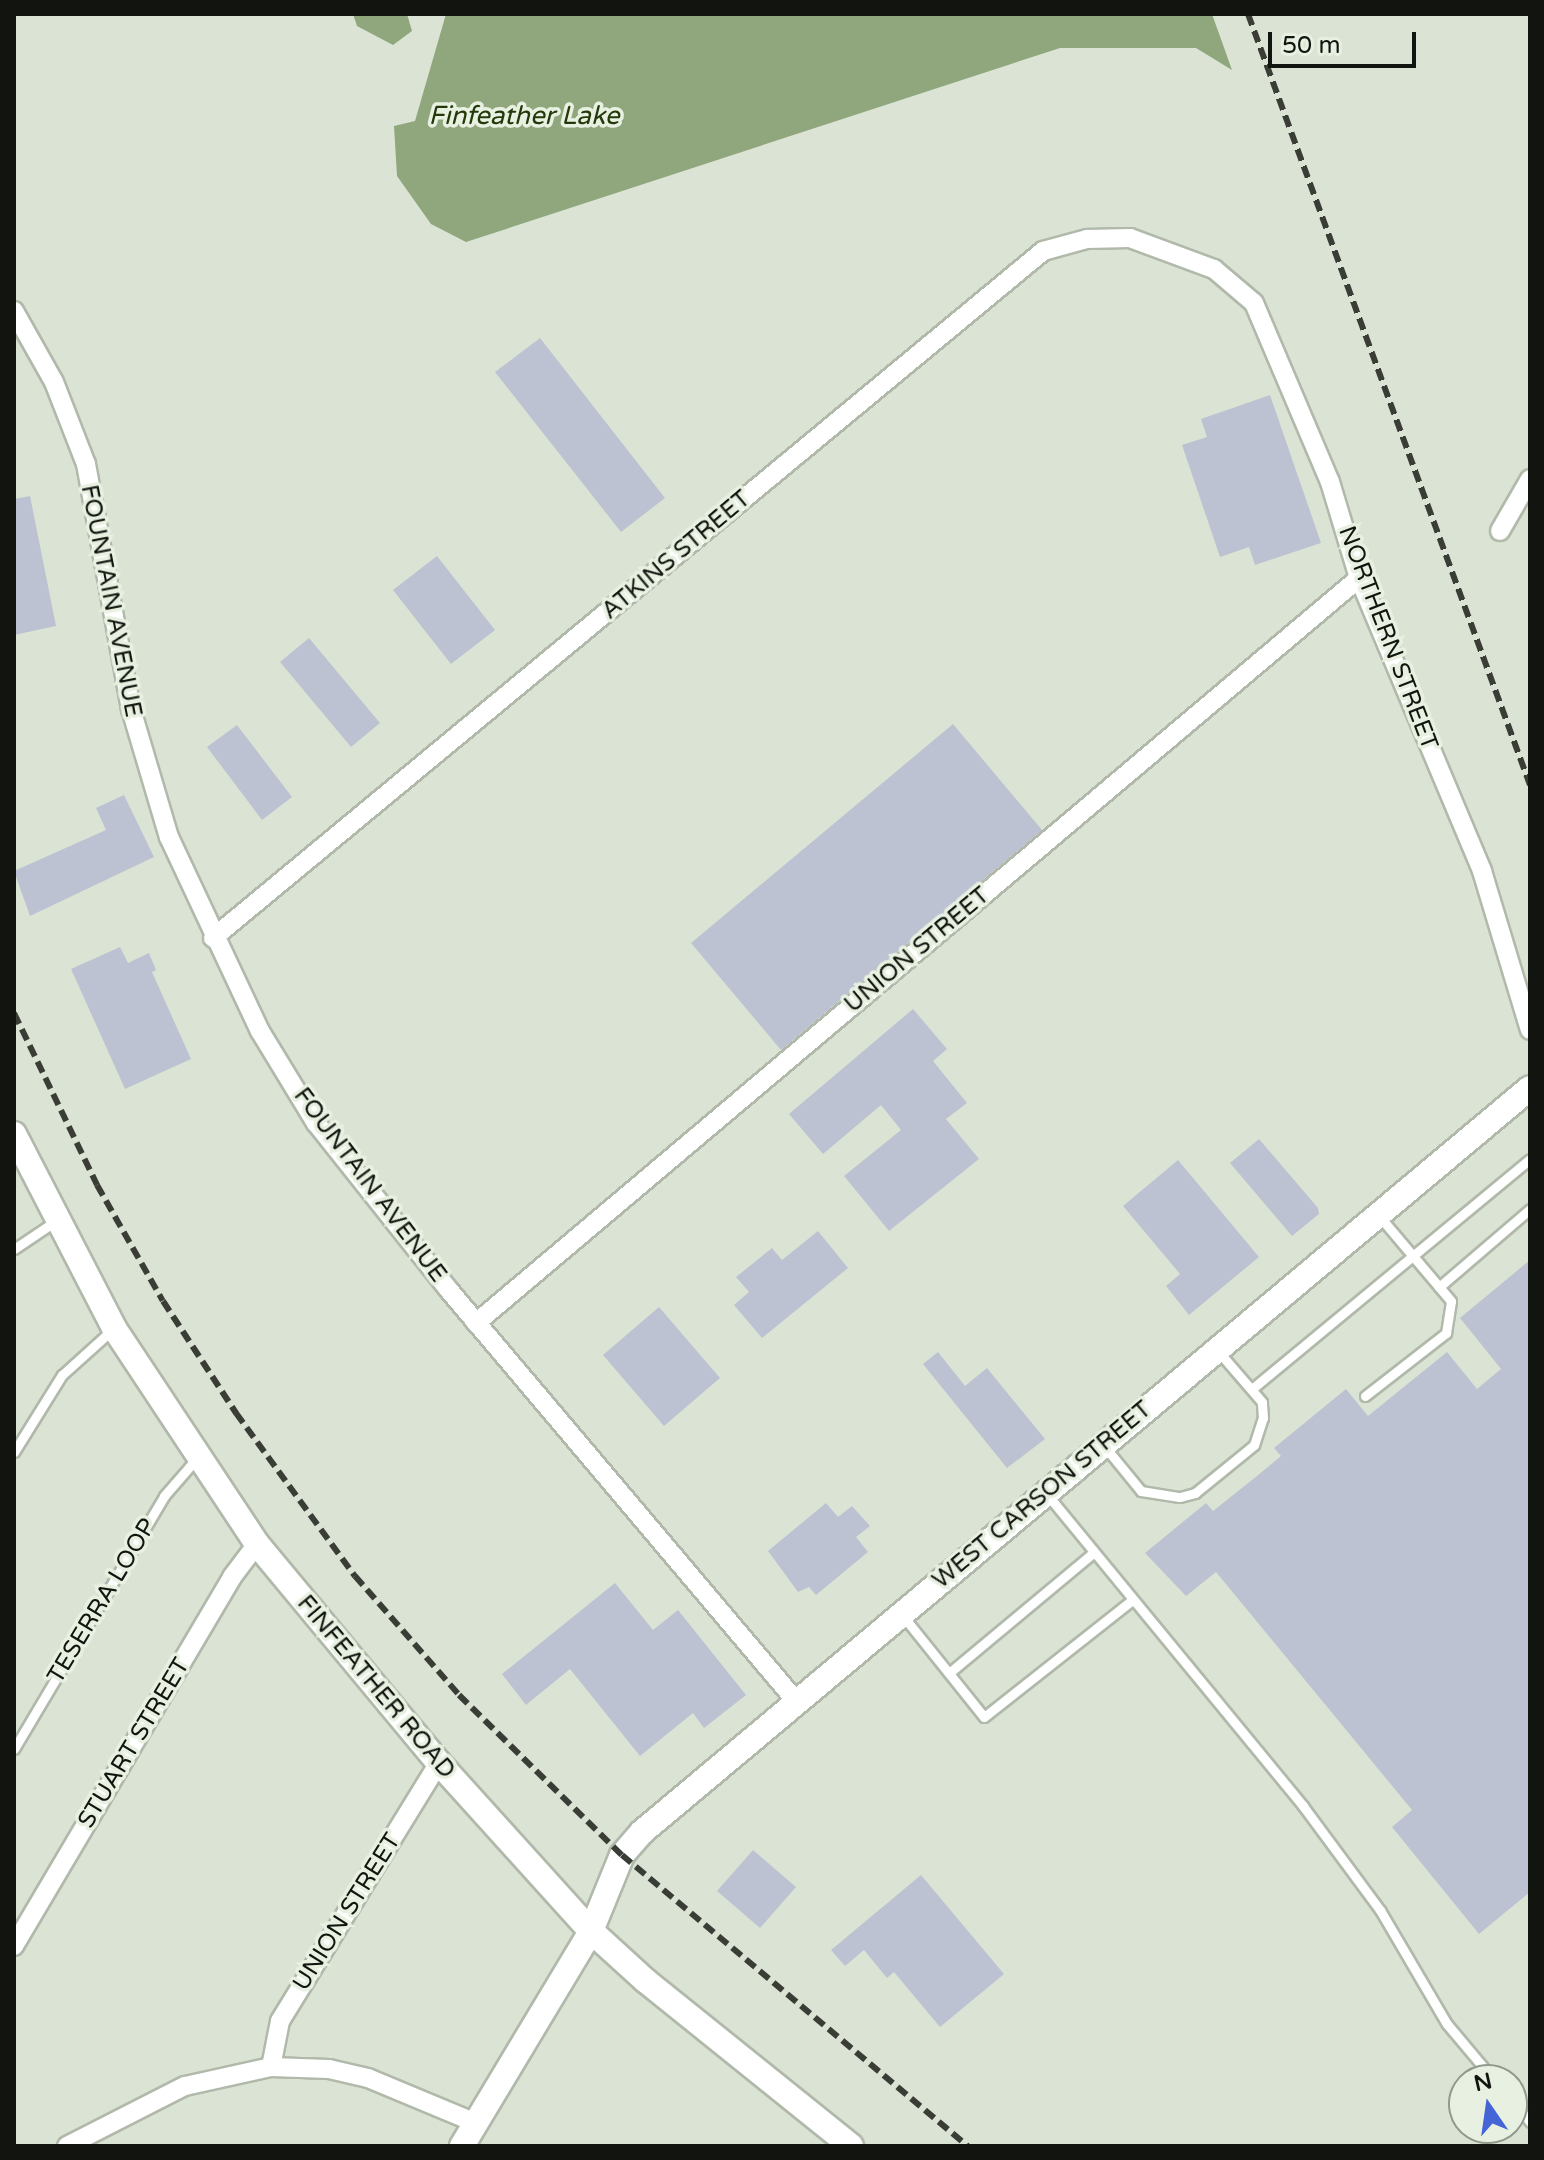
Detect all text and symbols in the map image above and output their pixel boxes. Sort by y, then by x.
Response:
scale bar [1272,16,1420,66]
text: 50 m [1282,31,1340,60]
water label: Finfeather Lake [428,100,620,132]
street label: FOUNTAIN AVENUE [74,482,148,720]
street label: ATKINS STREET [596,484,756,626]
street label: NORTHERN STREET [1332,522,1444,754]
street label: UNION STREET [839,881,995,1019]
street label: FOUNTAIN AVENUE [287,1082,453,1288]
street label: WEST CARSON STREET [927,1395,1157,1595]
street label: TESERRA LOOP [41,1513,163,1689]
street label: FINFEATHER ROAD [291,1589,461,1785]
street label: STUART STREET [72,1653,196,1833]
street label: UNION STREET [287,1828,407,1996]
north arrow [1448,2064,1528,2144]
text: N [1472,2068,1495,2097]

